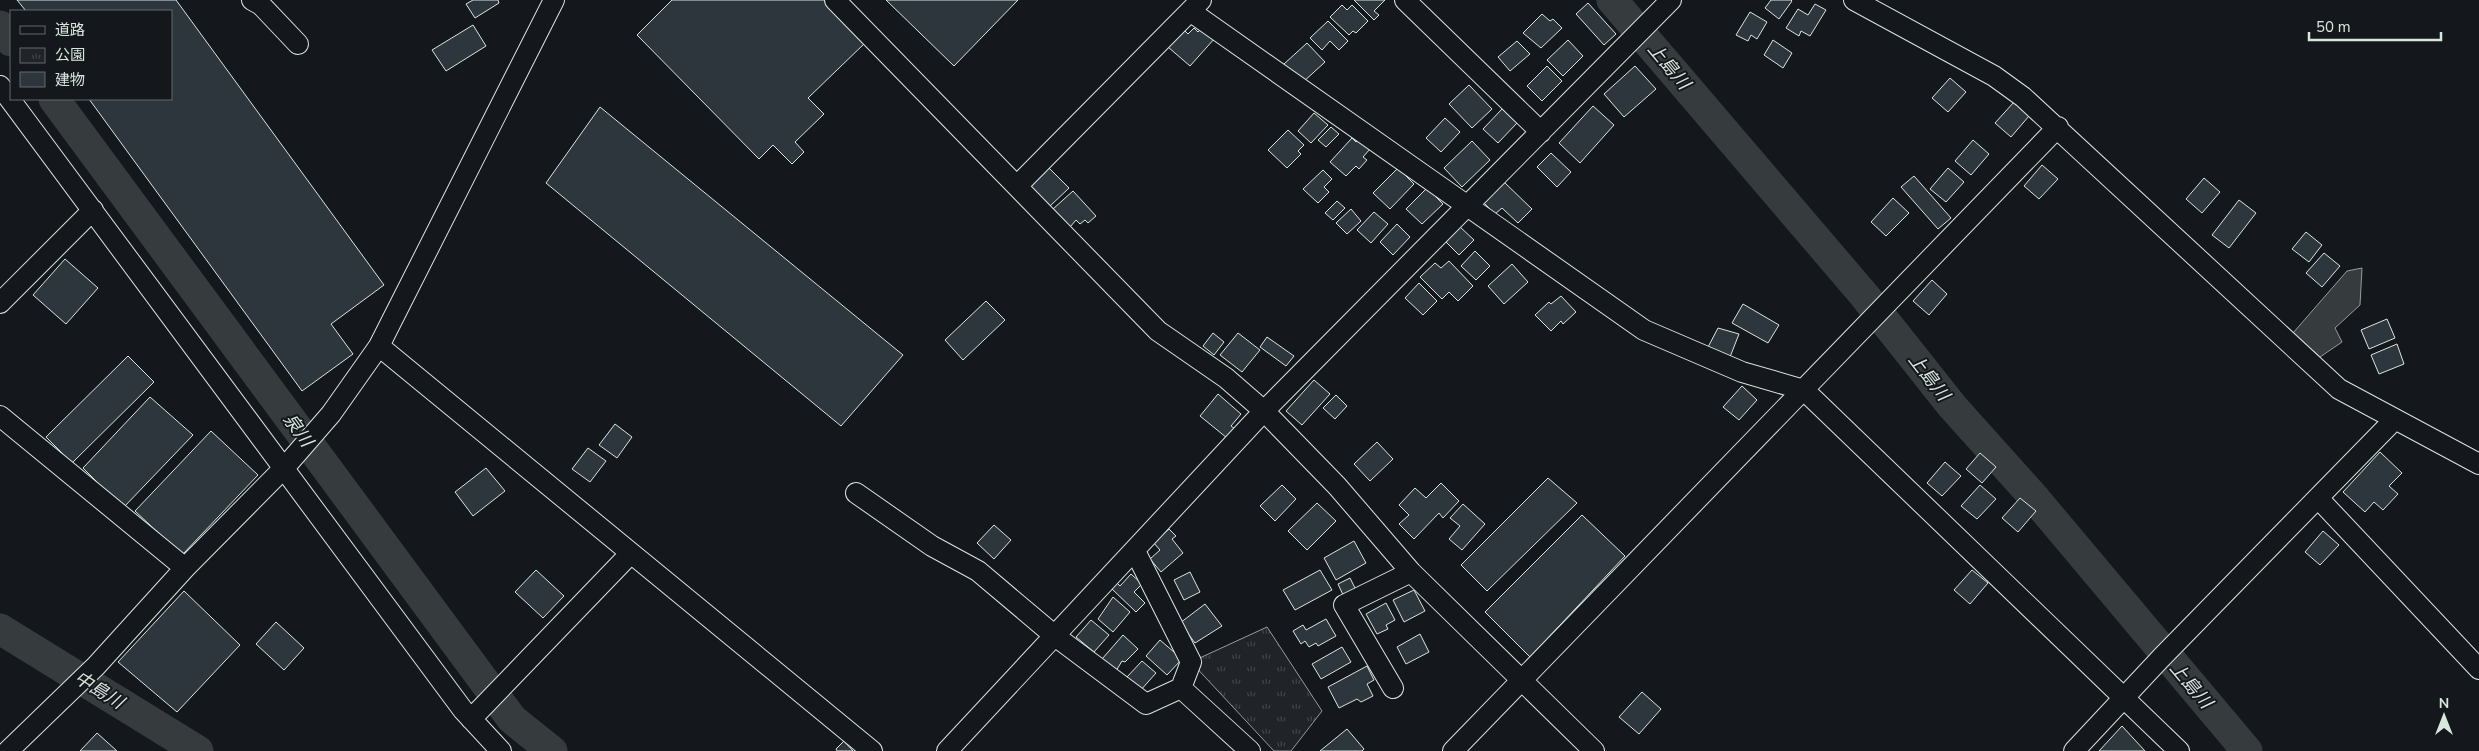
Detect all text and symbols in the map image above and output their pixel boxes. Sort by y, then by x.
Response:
legend [10,10,172,100]
scale bar [2309,10,2442,42]
text: 50 m [2316,17,2351,37]
text: 道路 [55,20,85,40]
water label: 上島川 [1642,38,1697,96]
text: 公園 [55,45,85,65]
text: 建物 [55,70,85,90]
water label: 上島川 [1903,348,1956,407]
water label: 泉川 [278,408,319,453]
water label: 上島川 [2164,657,2219,715]
water label: 中島川 [70,666,130,716]
north arrow [2419,691,2469,741]
text: N [2439,694,2449,713]

